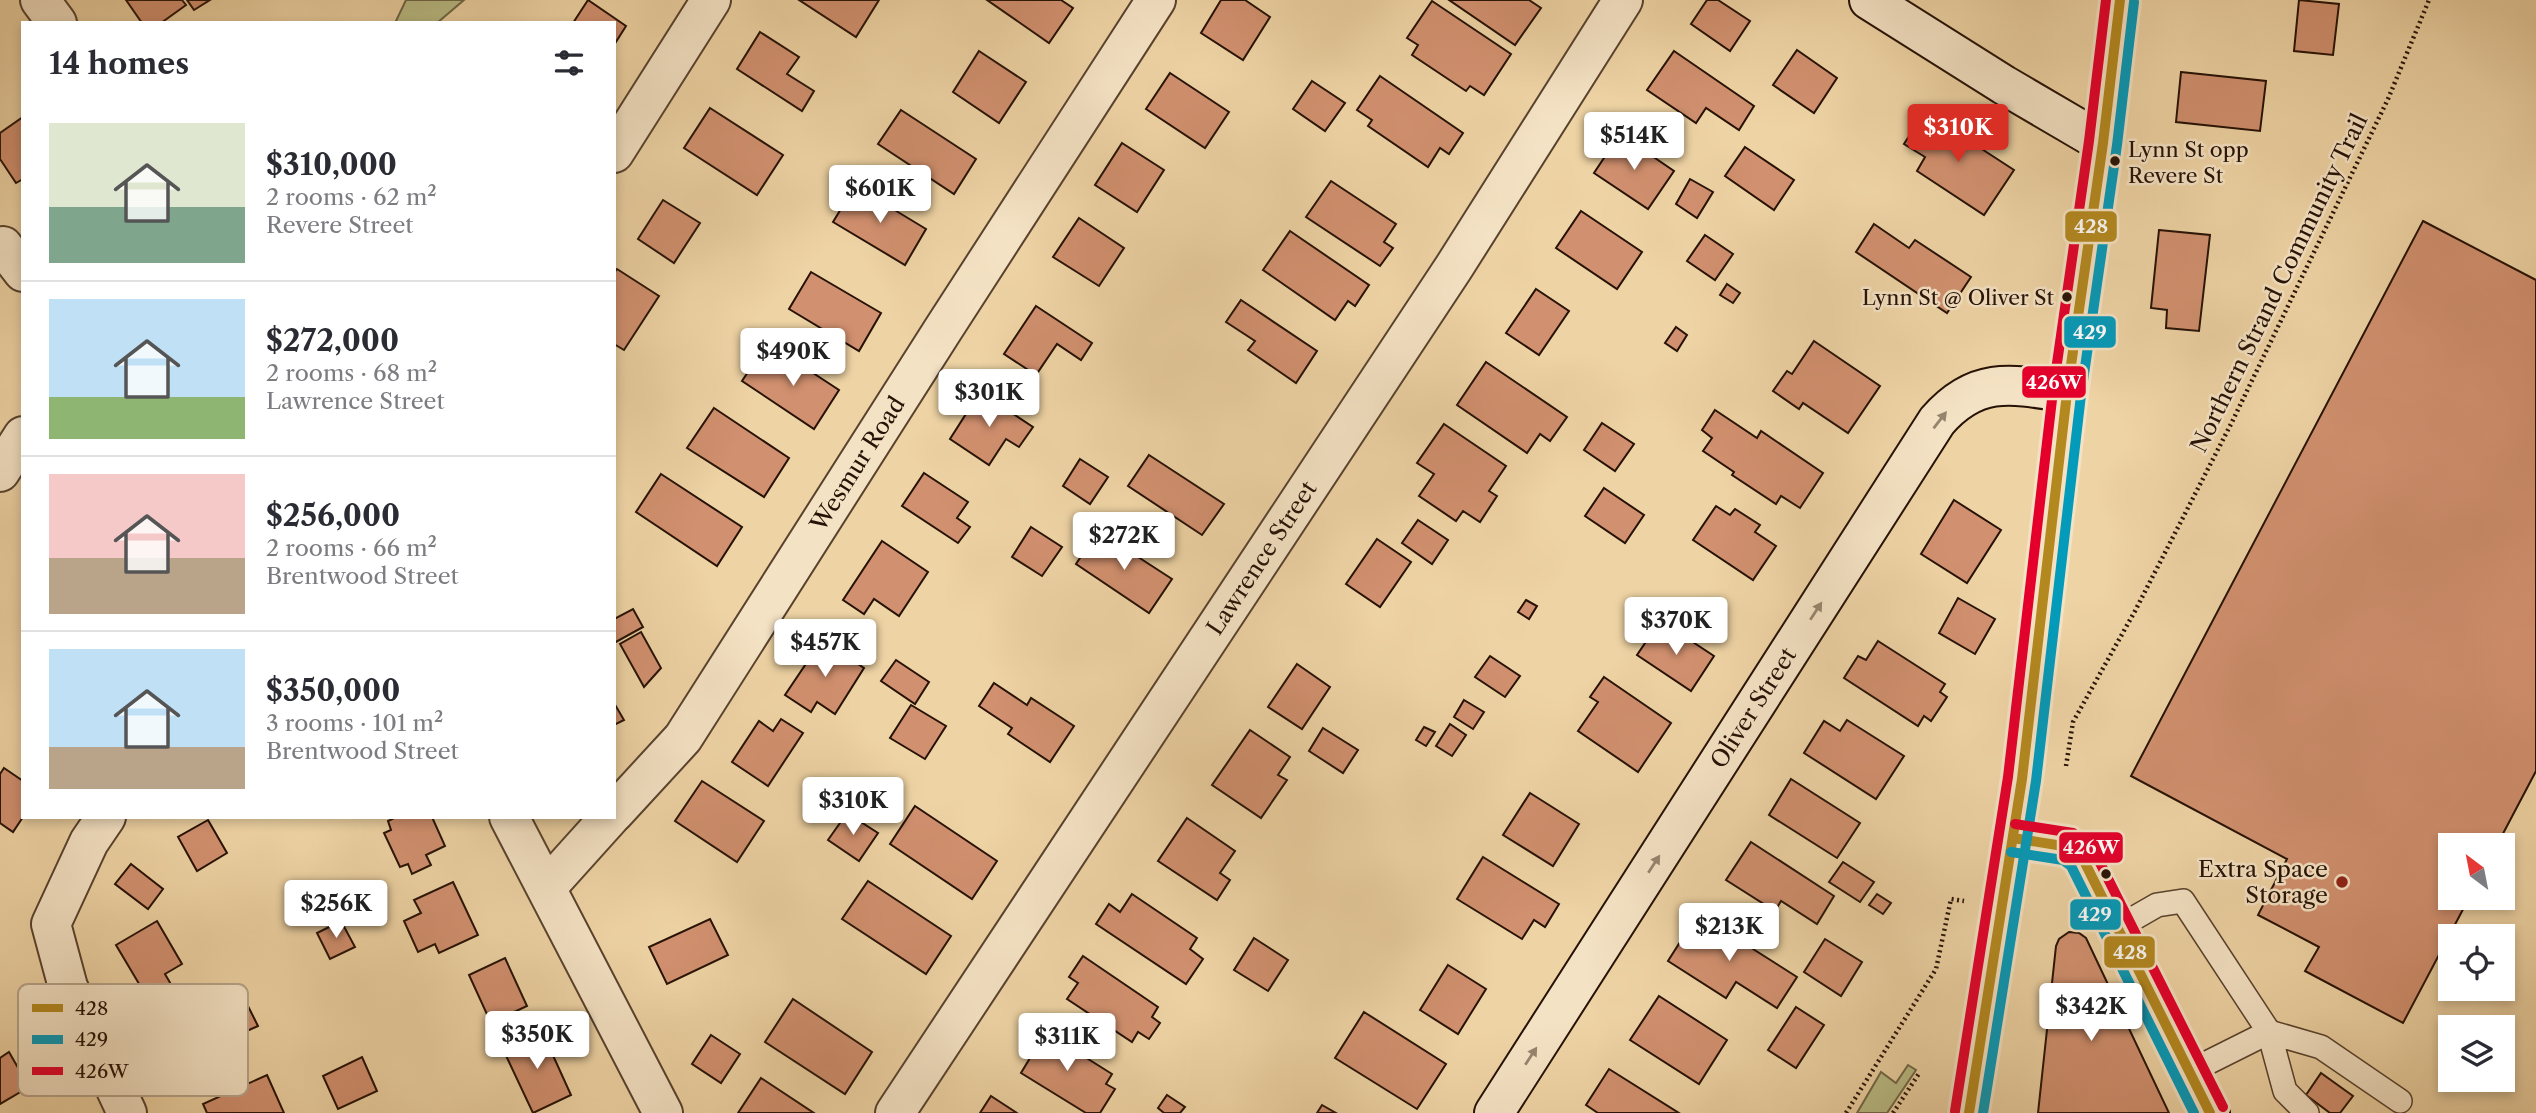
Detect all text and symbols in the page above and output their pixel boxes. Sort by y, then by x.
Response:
icon: filters [550,44,588,82]
text: 14 homes [49,45,189,82]
pin: $310K [1909,104,2007,164]
street label: Northern Strand Community Trail [2185,109,2373,457]
pin: $514K [1585,113,1683,172]
text: $310K [1923,113,1993,141]
text: $514K [1600,121,1668,149]
place label: Lynn St opp Revere St [2128,137,2249,188]
text: $310,000 [266,146,397,183]
icon: home [105,151,189,235]
marker: Lynn St opp Revere St [2108,154,2122,168]
pin: $601K [831,166,929,225]
text: $601K [845,174,915,202]
text: 2 rooms · 62 m² [266,183,437,211]
line badge: 428 [2064,210,2118,243]
text: Revere Street [266,211,413,239]
text: 428 [2074,215,2108,238]
place label: Lynn St @ Oliver St [1862,285,2055,310]
marker: Lynn St @ Oliver St [2060,290,2074,304]
line badge: 429 [2063,315,2117,349]
text: 429 [2073,321,2107,344]
text: $272,000 [266,322,399,359]
icon: home [105,327,189,411]
pin: $490K [744,328,842,388]
text: $490K [756,337,830,365]
text: 2 rooms · 68 m² [266,359,437,387]
line badge: 426W [2021,365,2087,399]
pin: $301K [940,370,1038,429]
text: 426W [2026,371,2083,394]
text: $301K [954,378,1024,406]
text: Lawrence Street [266,387,445,415]
street label: Wesmur Road [804,391,911,537]
one-way arrow [1932,411,1946,429]
street label: Lawrence Street [1201,476,1323,640]
text: $256,000 [266,497,400,534]
icon: home [105,502,189,586]
pin: $272K [1075,512,1173,572]
text: $272K [1089,521,1159,549]
text: 2 rooms · 66 m² [266,534,437,562]
text: Brentwood Street [266,562,459,590]
pin: $370K [1627,598,1725,657]
one-way arrow [1809,602,1823,620]
text: $370K [1641,606,1711,634]
pin: $457K [776,620,874,679]
text: $457K [790,628,860,656]
street label: Oliver Street [1704,642,1802,774]
text: $350,000 [266,672,400,709]
icon: home [105,677,189,761]
text: 3 rooms · 101 m² [266,709,443,737]
text: Brentwood Street [266,737,459,765]
pin: $310K [804,778,902,837]
text: $310K [818,786,888,814]
line badge: 426W [2058,831,2124,864]
north arrow [2438,833,2515,910]
map controls [2438,833,2515,1092]
text: 426W [2063,836,2120,859]
one-way arrow [1647,855,1660,874]
place label: Extra Space Storage [2198,855,2328,909]
unlabelled marker [2099,867,2113,881]
marker: Extra Space Storage [2334,874,2350,890]
pin: $256K [287,880,385,940]
text: $256K [300,889,372,917]
line badge: 429 [2069,898,2122,931]
text: 429 [2078,903,2112,926]
pin: $213K [1680,904,1778,963]
text: $213K [1695,912,1763,940]
button: locate [2438,924,2515,1001]
line badge: 428 [2103,935,2156,969]
text: 428 [2113,941,2147,964]
legend [18,984,248,1096]
pin: $342K [2042,984,2140,1043]
text: $342K [2055,992,2127,1020]
text: 428 [75,997,108,1020]
pin: $350K [488,1012,586,1071]
pin: $311K [1018,1014,1116,1073]
button: layers [2438,1015,2515,1092]
text: $350K [501,1020,573,1048]
text: $311K [1035,1022,1099,1050]
text: 429 [75,1028,108,1051]
one-way arrow [1524,1046,1537,1065]
text: 426W [75,1060,130,1083]

